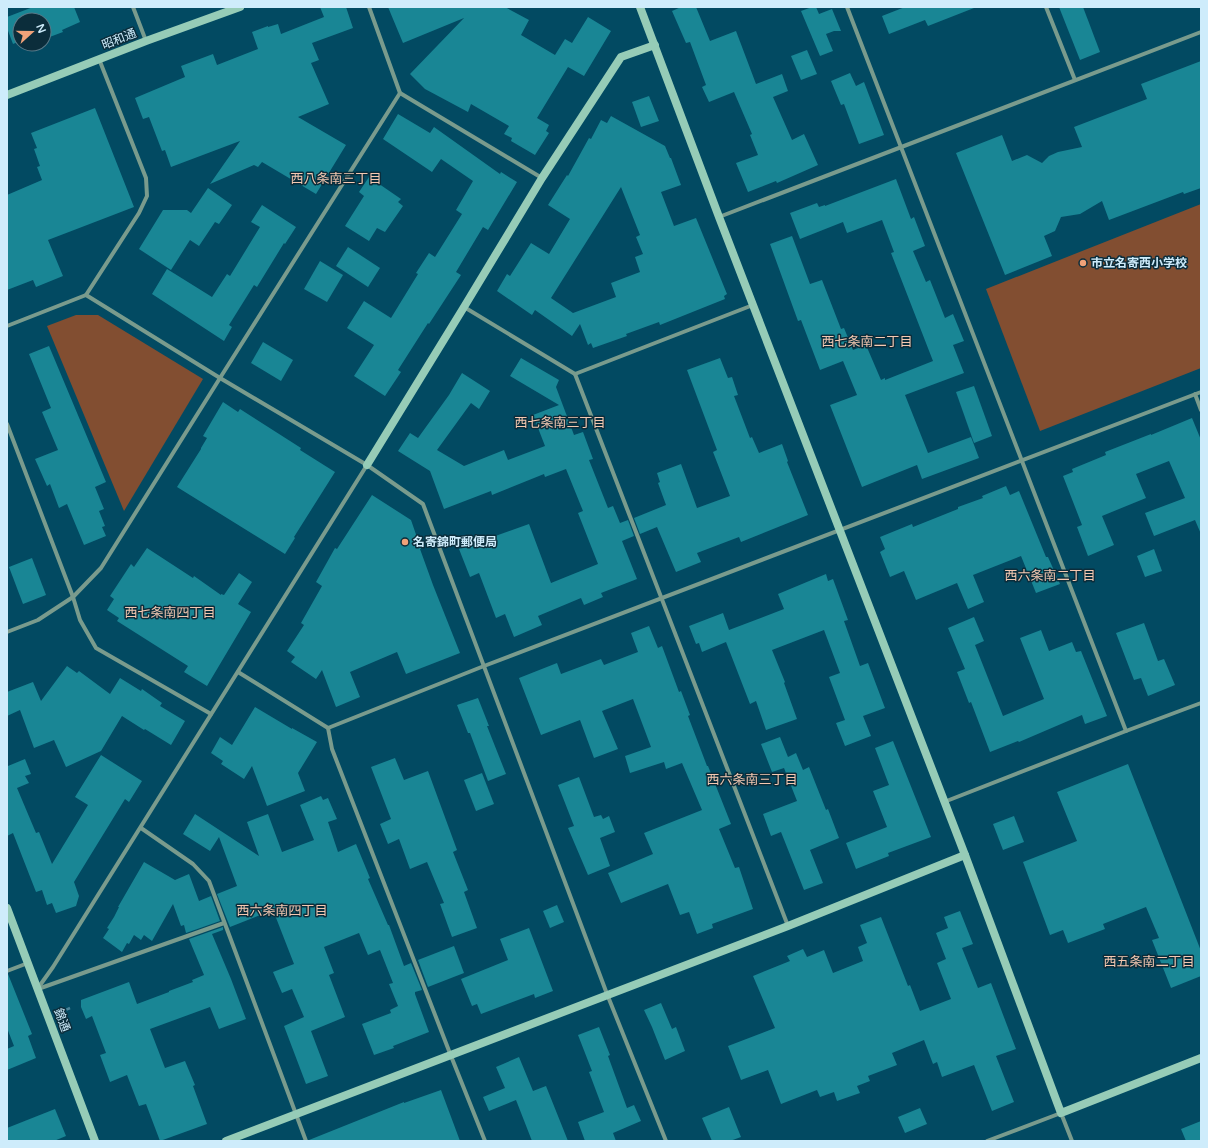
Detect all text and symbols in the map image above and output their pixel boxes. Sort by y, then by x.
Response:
north arrow [12,12,52,52]
text: N [33,22,49,35]
street label: 昭和通 [100,26,138,52]
district label: 西八条南三丁目 [290,171,382,187]
place label: 市立名寄西小学校 [1091,256,1187,270]
marker: 市立名寄西小学校 [1078,258,1088,268]
district label: 西七条南二丁目 [821,334,913,350]
district label: 西七条南三丁目 [514,415,606,431]
place label: 名寄錦町郵便局 [413,535,497,549]
marker: 名寄錦町郵便局 [400,537,410,547]
district label: 西六条南二丁目 [1004,568,1096,584]
district label: 西七条南四丁目 [124,605,216,621]
district label: 西六条南三丁目 [706,772,798,788]
district label: 西六条南四丁目 [236,903,328,919]
district label: 西五条南二丁目 [1103,954,1195,970]
street label: 錦通 [51,1006,73,1034]

